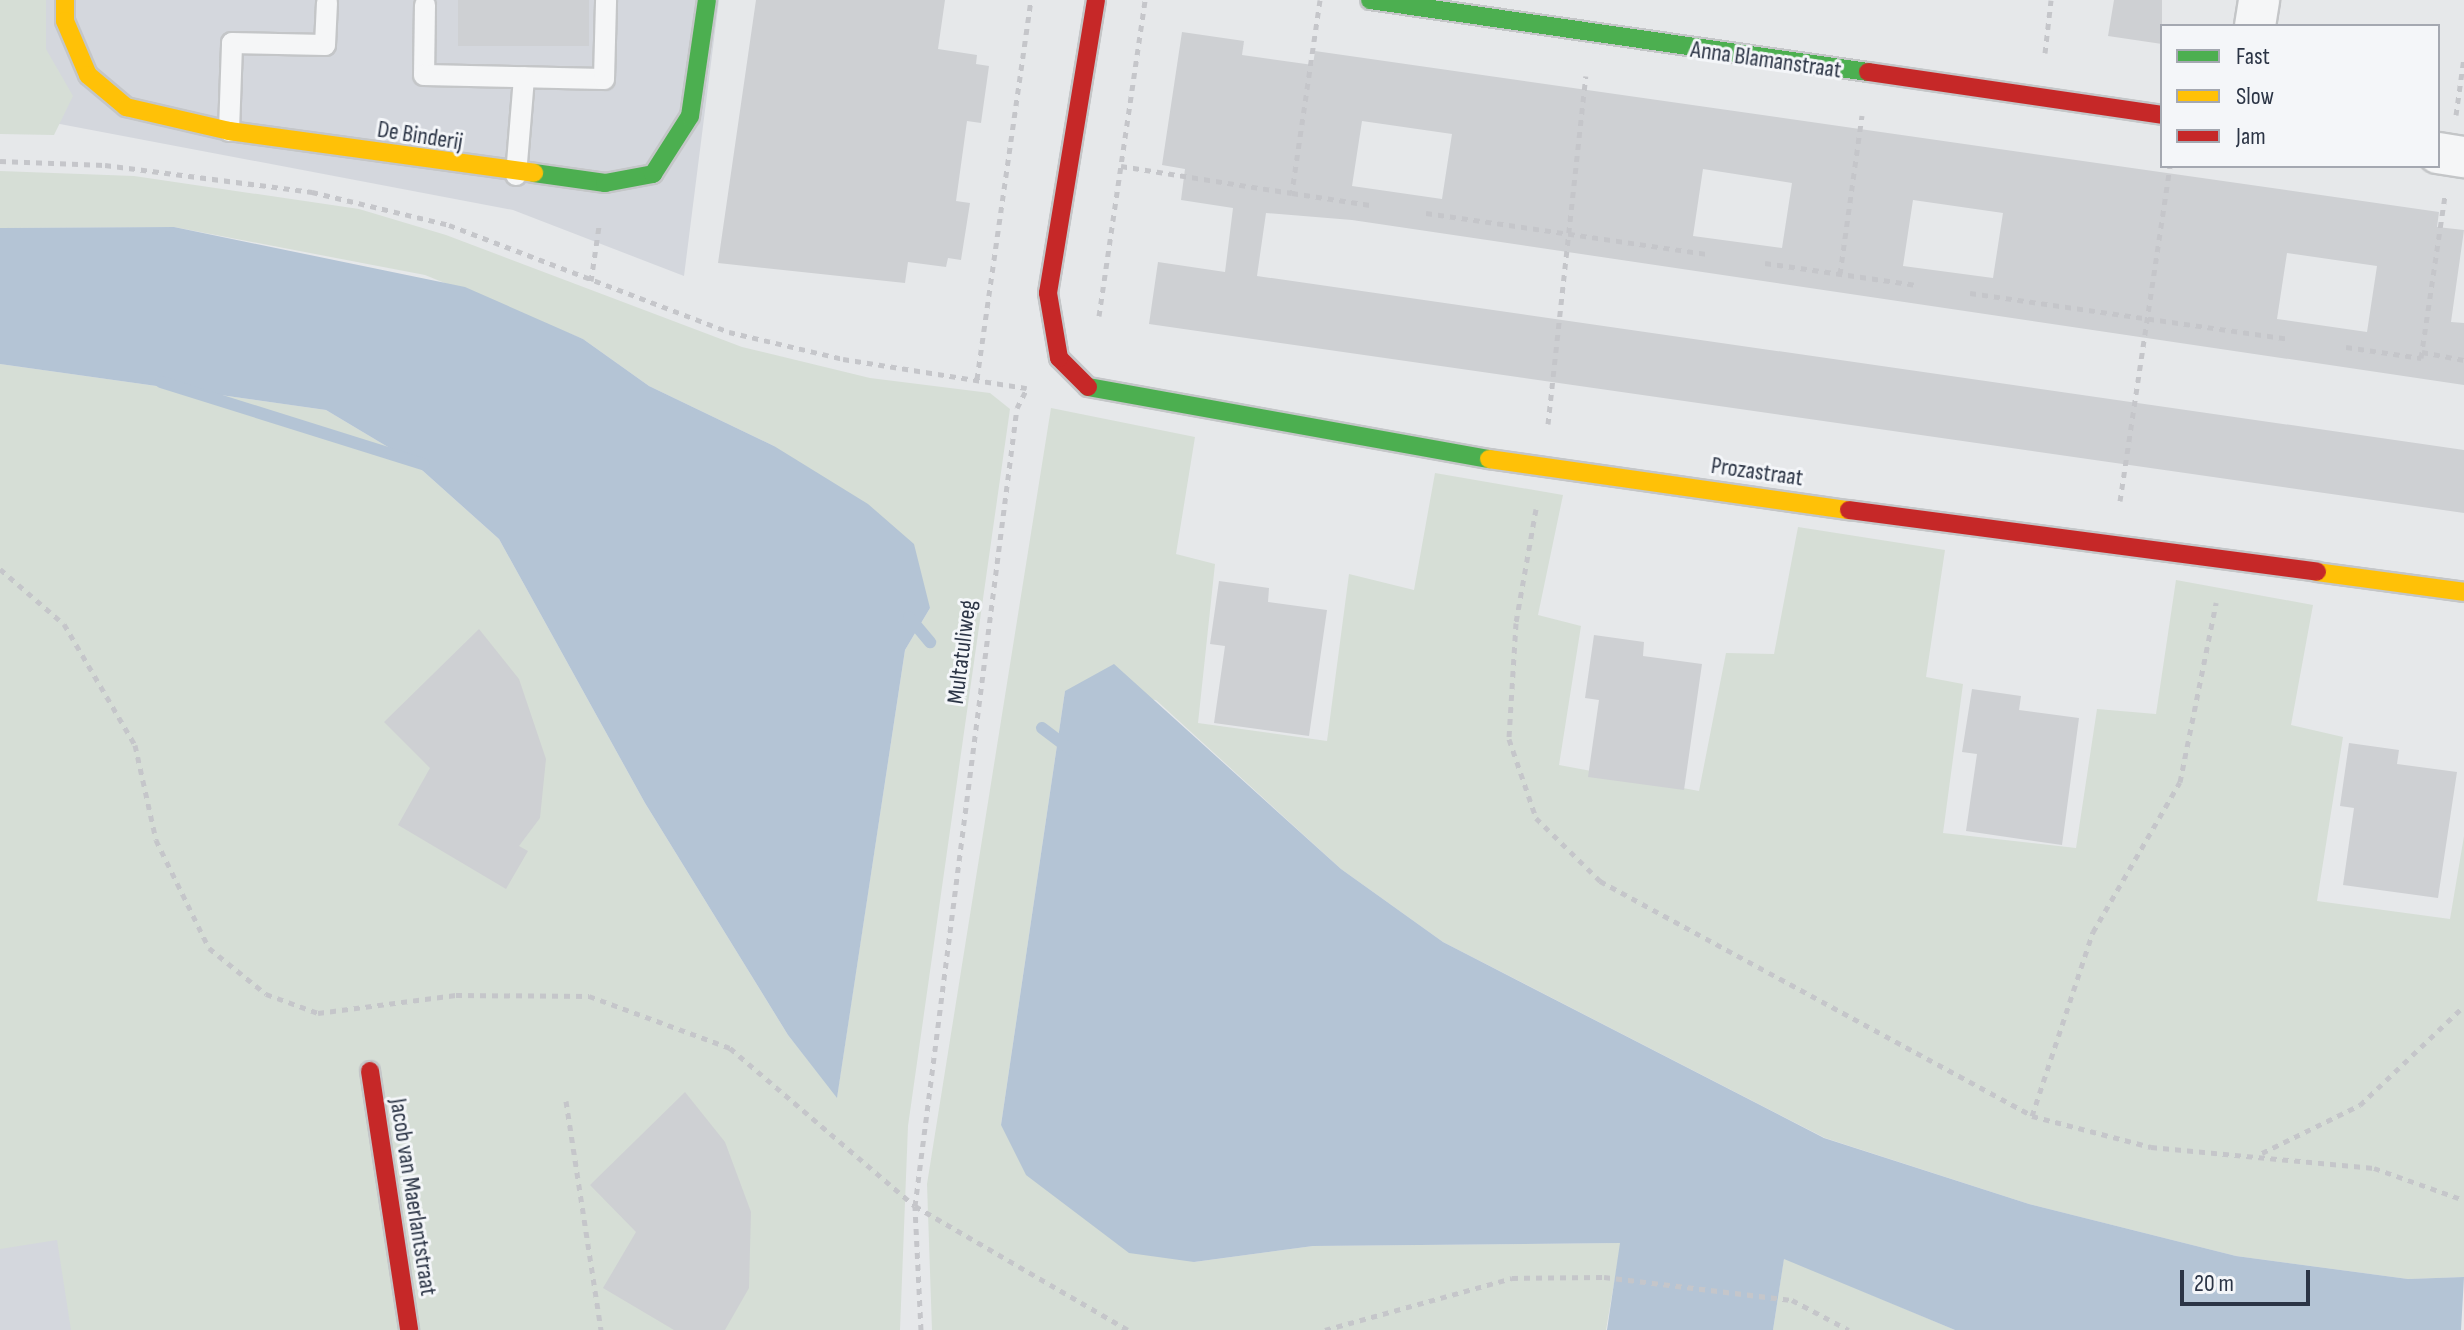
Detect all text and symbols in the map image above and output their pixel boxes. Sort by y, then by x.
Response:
legend [2160,24,2440,168]
street label: Anna Blamanstraat [1689,35,1843,85]
text: Fast [2236,42,2270,71]
text: Slow [2236,82,2274,111]
street label: De Binderij [375,115,465,157]
text: Jam [2236,122,2266,151]
street label: Prozastraat [1709,451,1805,493]
street label: Multatuliweg [941,598,983,706]
street label: Jacob van Maerlantstraat [383,1096,443,1298]
scale bar [2184,1254,2314,1304]
text: 20 m [2194,1269,2234,1298]

